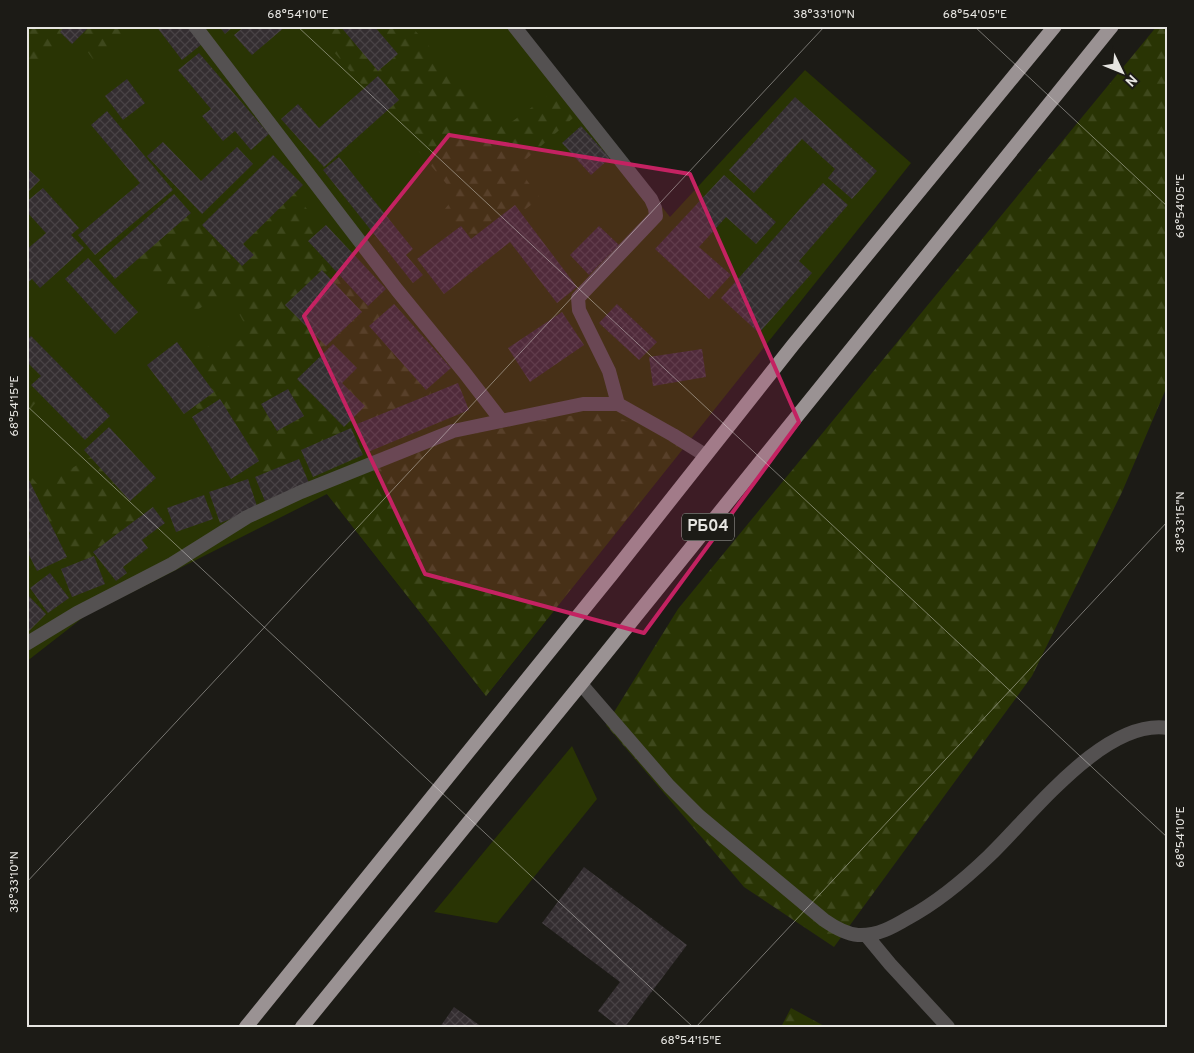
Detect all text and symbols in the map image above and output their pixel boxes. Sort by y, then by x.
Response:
text: 68°54'10"E [267,7,329,23]
text: 38°33'10"N [793,7,855,23]
text: 68°54'05"E [943,7,1007,23]
north arrow [1096,48,1146,98]
text: N [1121,70,1140,89]
text: 68°54'05"E [1173,174,1189,238]
text: 68°54'15"E [7,375,23,437]
text: 38°33'15"N [1173,491,1189,553]
road number: РБ04 [682,514,734,540]
text: 68°54'10"E [1173,806,1189,868]
text: 38°33'10"N [7,851,23,913]
text: 68°54'15"E [660,1033,722,1049]

